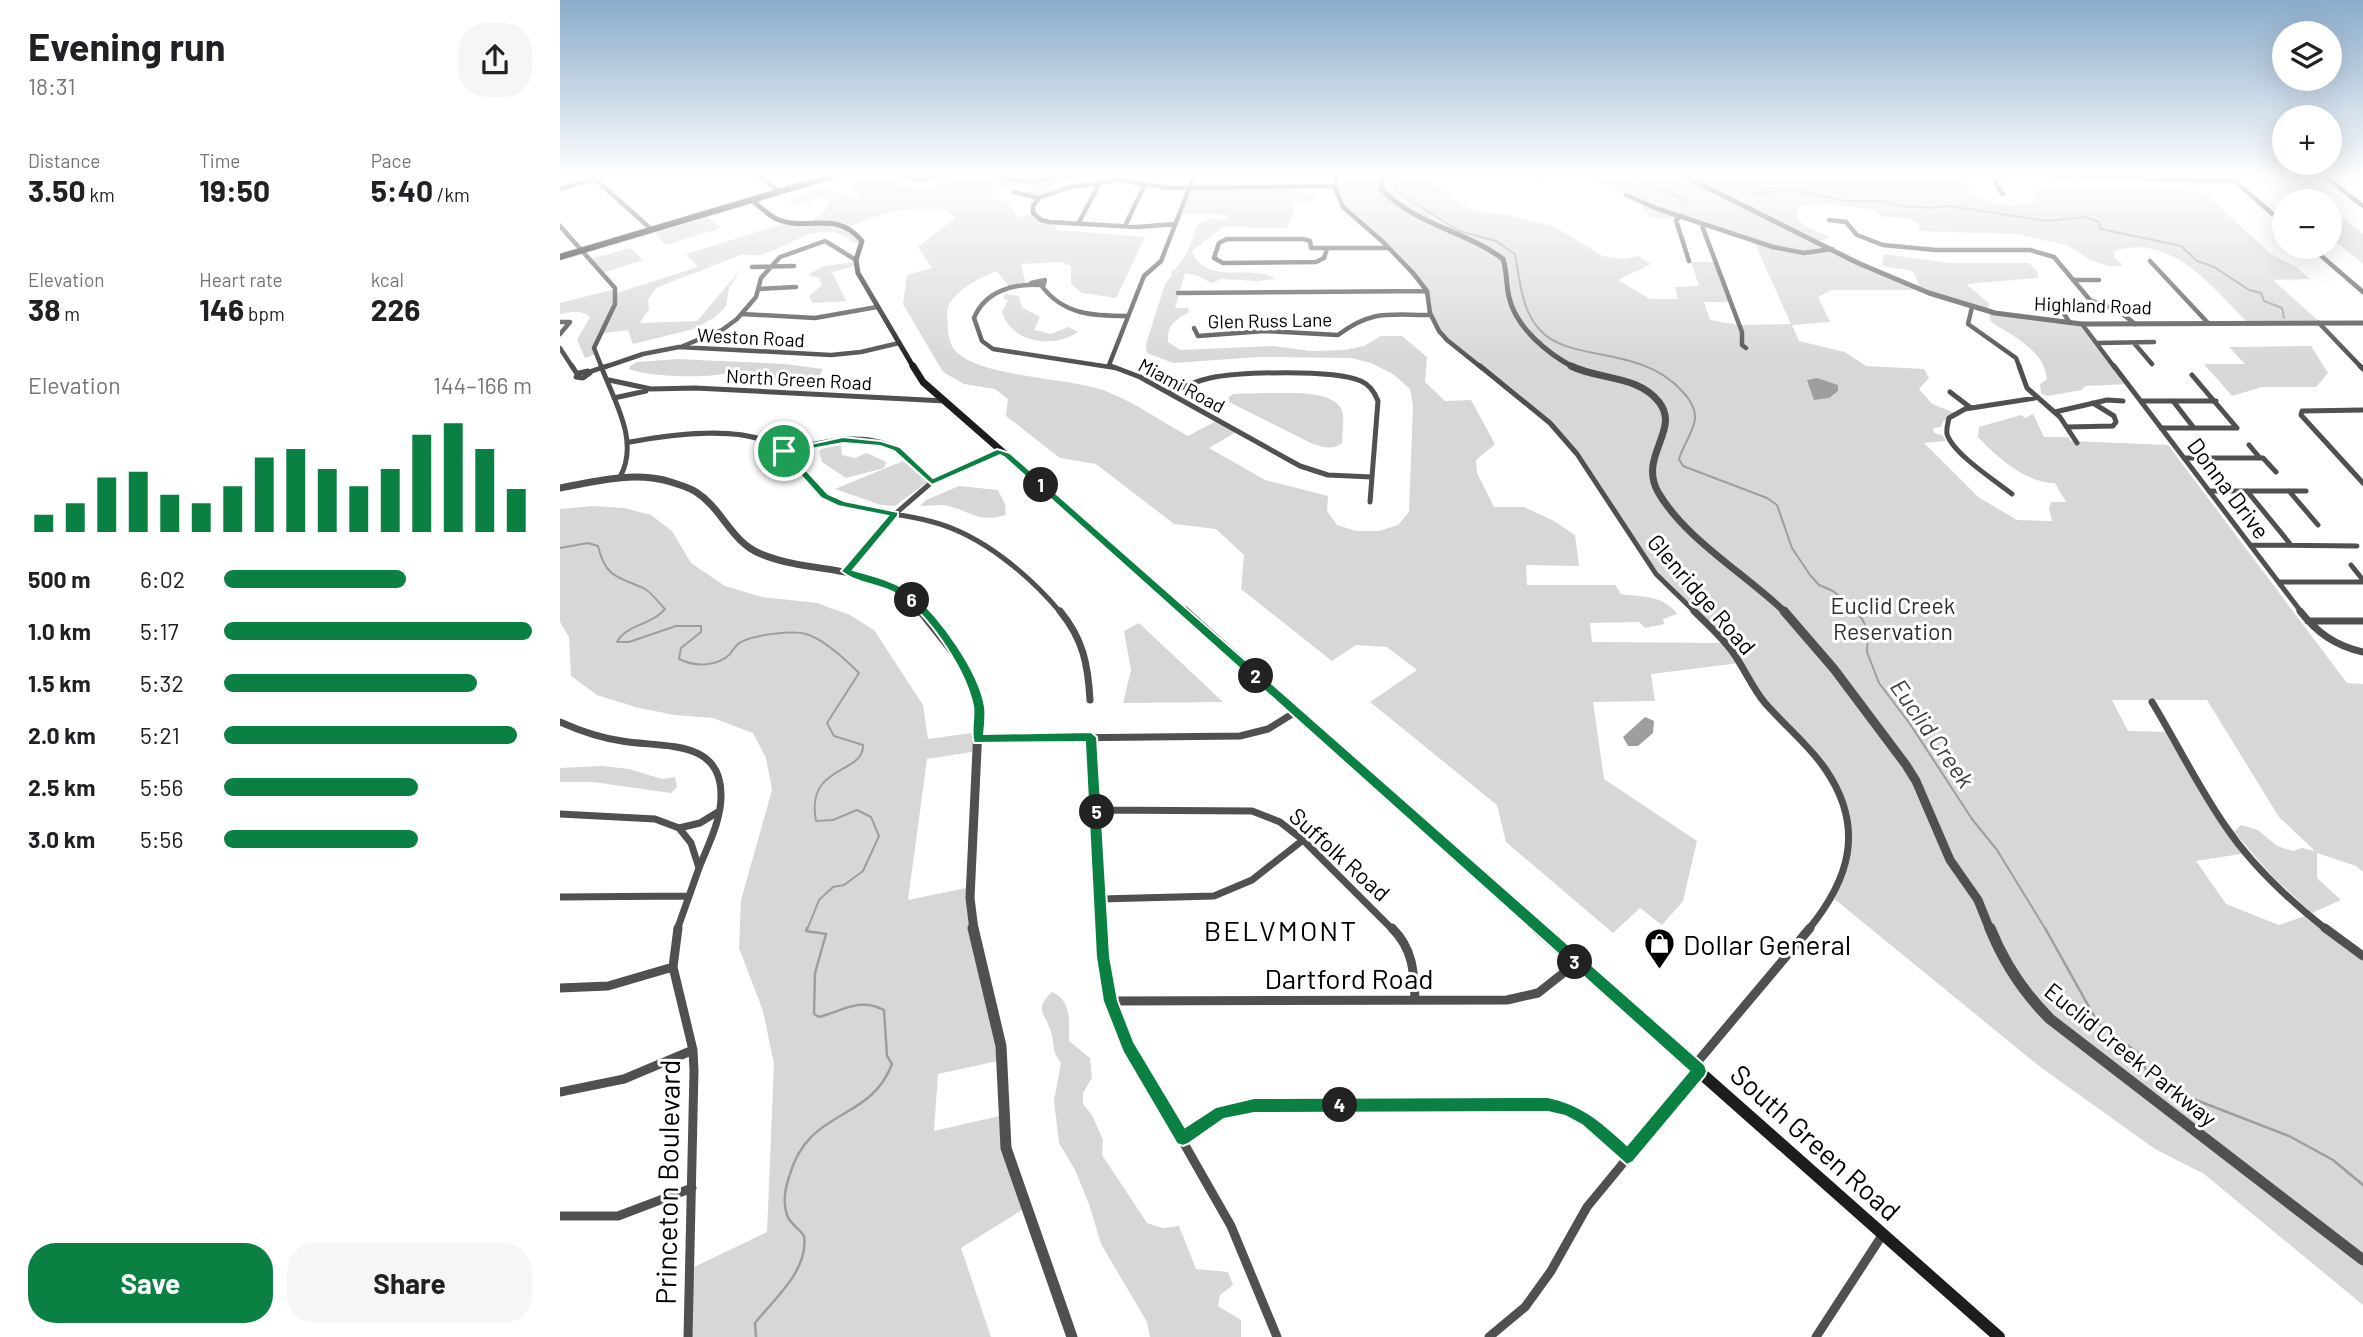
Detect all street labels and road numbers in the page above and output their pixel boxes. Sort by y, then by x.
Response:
street label: Highland Road [2034,291,2152,319]
street label: Glen Russ Lane [1208,307,1332,333]
street label: Weston Road [697,323,805,351]
street label: Miami Road [1135,353,1229,417]
street label: North Green Road [725,364,873,394]
street label: Donna Drive [2182,432,2276,544]
street label: Glenridge Road [1642,528,1762,660]
street label: Suffolk Road [1284,801,1396,907]
street label: Dartford Road [1265,961,1433,995]
street label: Euclid Creek Parkway [2039,976,2223,1132]
street label: South Green Road [1724,1057,1908,1227]
street label: Princeton Boulevard [648,1059,686,1305]

